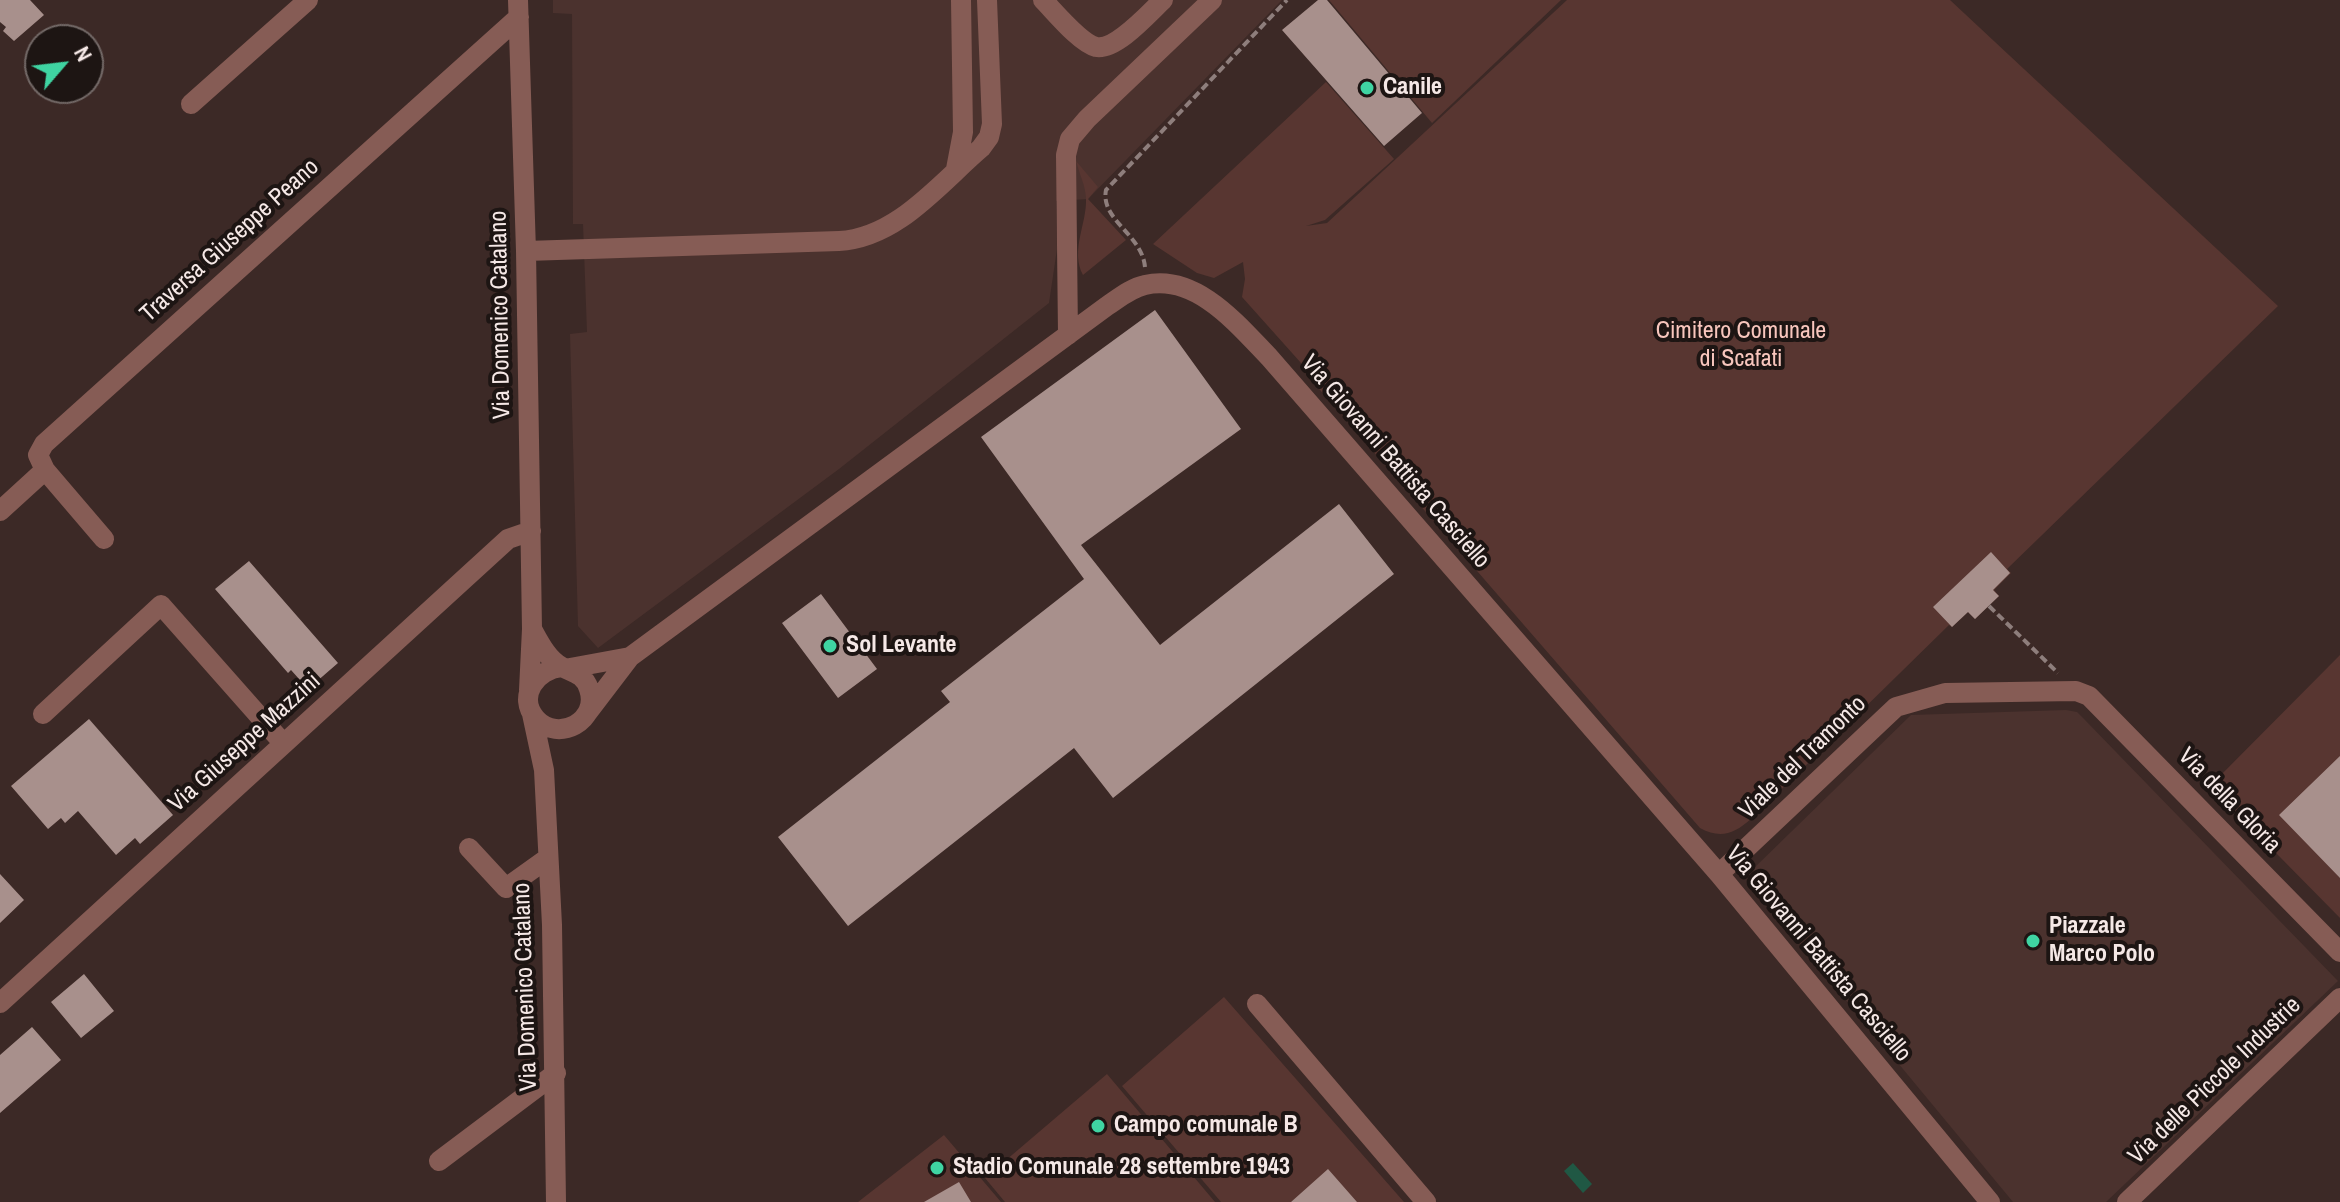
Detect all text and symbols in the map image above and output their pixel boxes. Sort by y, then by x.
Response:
north arrow [24,24,104,104]
text: N [67,41,100,66]
place label: Canile [1383,74,1442,102]
marker: Canile [1358,79,1376,97]
street label: Traversa Giuseppe Peano [135,153,325,329]
street label: Via Domenico Catalano [485,210,517,420]
park label: Cimitero Comunale di Scafati [1656,318,1826,374]
street label: Via Giovanni Battista Casciello [1295,349,1495,575]
place label: Sol Levante [846,632,956,660]
marker: Sol Levante [821,637,839,655]
street label: Via Giuseppe Mazzini [163,667,327,819]
street label: Viale del Tramonto [1734,690,1872,826]
street label: Via della Gloria [2172,742,2286,860]
street label: Via Giovanni Battista Casciello [1719,840,1917,1068]
street label: Via Domenico Catalano [508,882,544,1092]
place label: Piazzale Marco Polo [2049,913,2155,969]
marker: Piazzale Marco Polo [2024,932,2042,950]
street label: Via delle Piccole Industrie [2123,991,2307,1171]
place label: Campo comunale B [1114,1112,1298,1140]
marker: Campo comunale B [1089,1117,1107,1135]
place label: Stadio Comunale 28 settembre 1943 [953,1154,1290,1182]
marker: Stadio Comunale 28 settembre 1943 [928,1159,946,1177]

